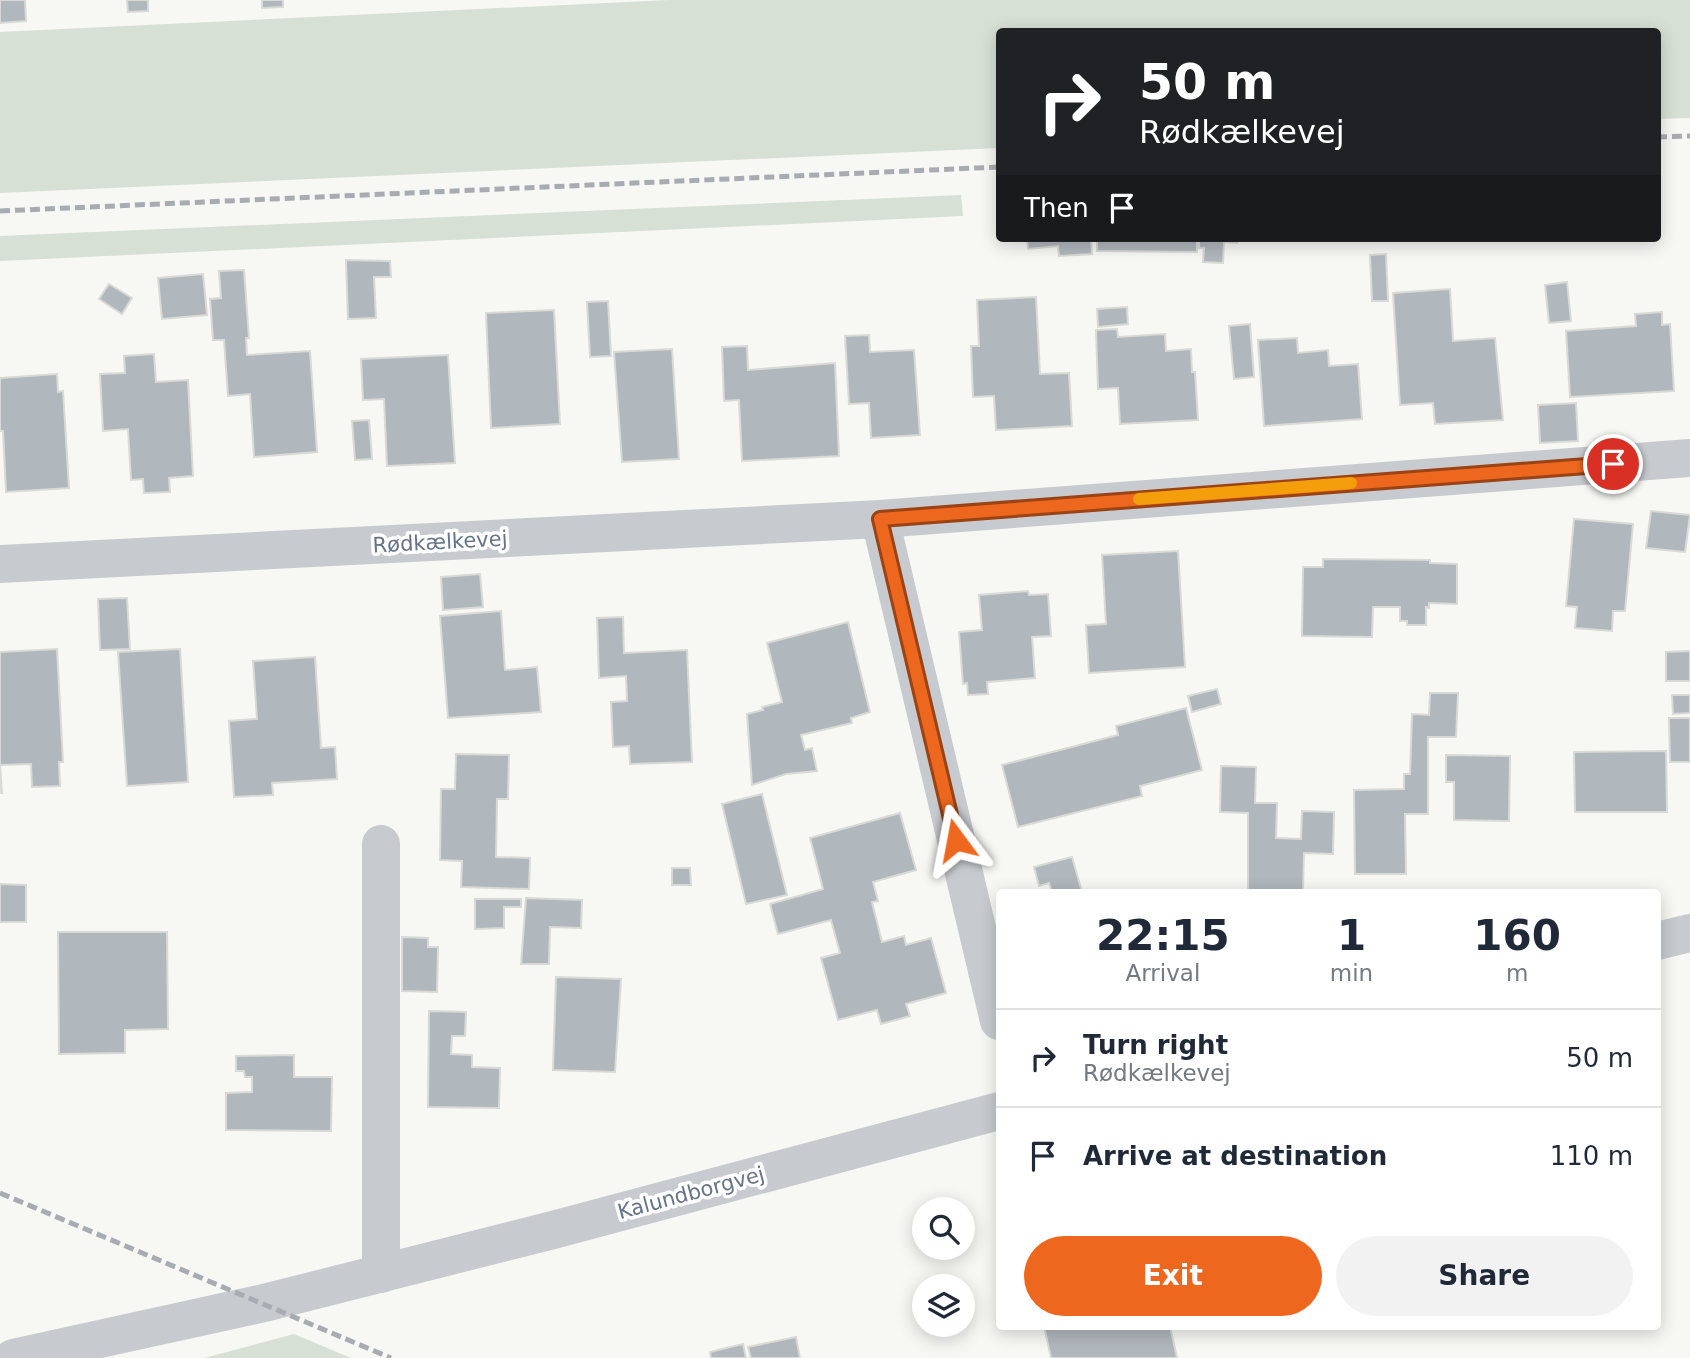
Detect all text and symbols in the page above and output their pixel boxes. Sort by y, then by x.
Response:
text: 50 m [1139,54,1275,111]
icon: right [1024,56,1115,147]
text: Rødkælkevej [1139,113,1345,151]
icon: arrive [1103,189,1141,227]
text: Then [1024,193,1089,223]
pin [1583,434,1643,494]
icon: arrive [1594,445,1632,483]
street label: Rødkælkevej [372,526,508,558]
position arrow [919,803,993,877]
text: 22:15 [1096,911,1230,960]
text: 1 [1337,911,1366,960]
text: 160 [1473,911,1561,960]
text: Arrival [1126,960,1200,986]
text: min [1330,960,1373,986]
text: m [1506,960,1528,986]
text: Turn right [1083,1030,1228,1060]
icon: right [1024,1039,1062,1077]
text: 50 m [1566,1043,1633,1073]
text: Rødkælkevej [1083,1060,1231,1086]
icon: arrive [1024,1137,1062,1175]
text: Arrive at destination [1083,1141,1387,1171]
text: 110 m [1550,1141,1633,1171]
street label: Kalundborgvej [615,1162,767,1224]
map controls [912,1197,975,1337]
button: search [912,1197,975,1260]
button: Exit [1024,1236,1322,1316]
button: Share [1336,1236,1633,1316]
button: layers [912,1274,975,1337]

